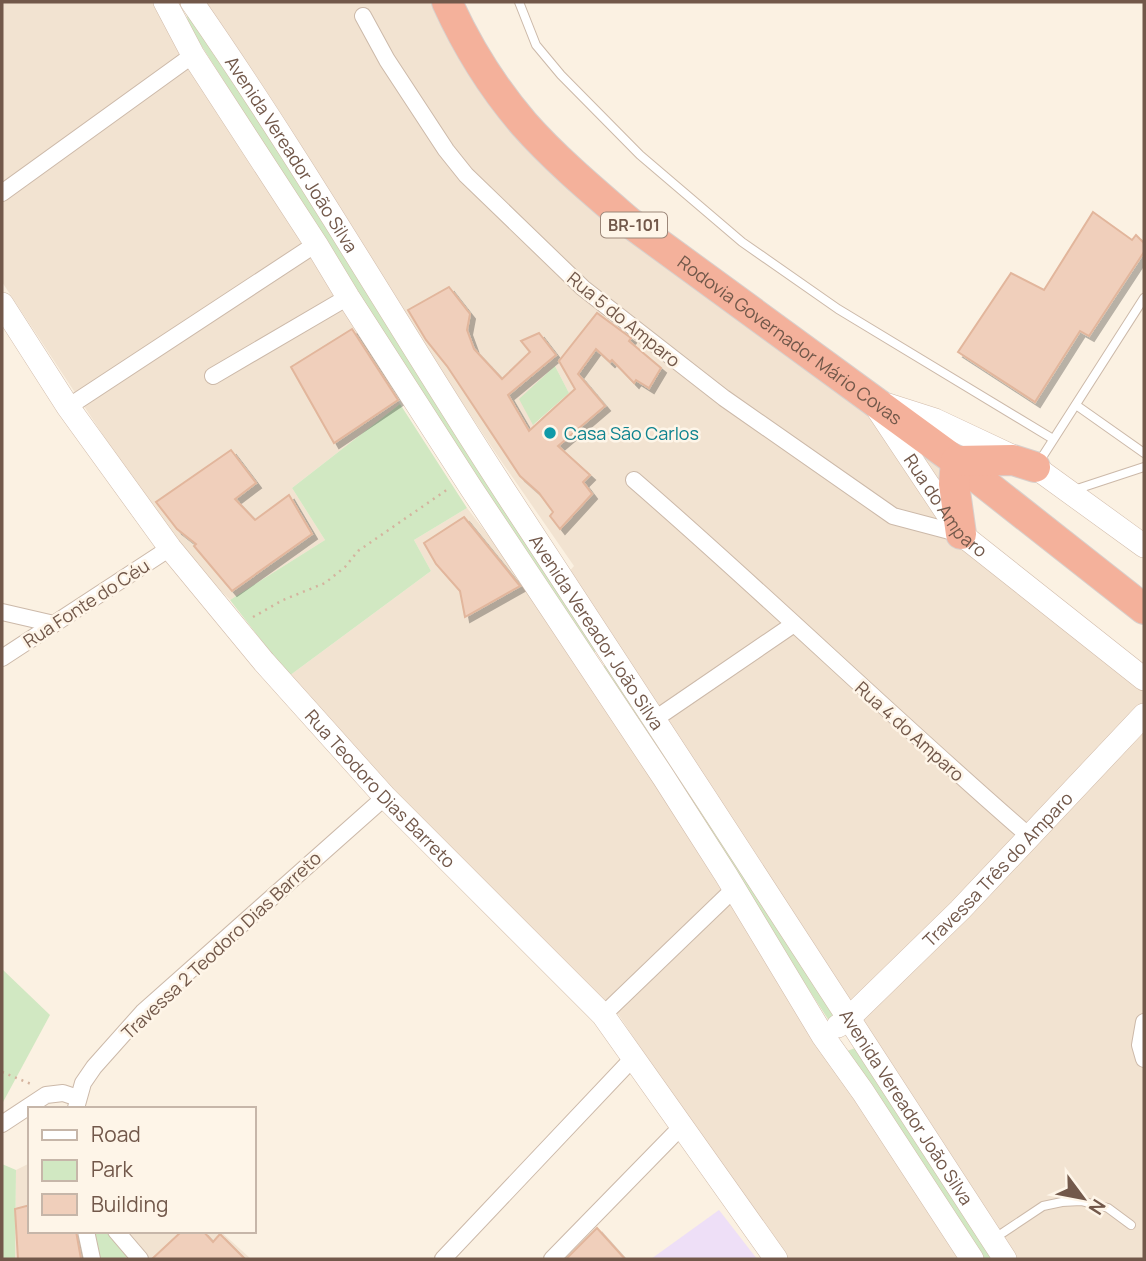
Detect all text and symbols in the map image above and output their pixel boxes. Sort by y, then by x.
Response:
street label: Avenida Vereador João Silva [220,51,364,257]
road number: BR-101 [601,213,667,238]
street label: Rodovia Governador Mário Covas [673,250,907,430]
street label: Rua 5 do Amparo [563,266,685,372]
place label: Casa São Carlos [564,421,699,445]
marker: Casa São Carlos [542,425,558,441]
street label: Rua do Amparo [899,449,992,562]
street label: Avenida Vereador João Silva [524,530,670,734]
street label: Rua Fonte do Céu [18,553,154,653]
street label: Rua 4 do Amparo [850,676,970,786]
street label: Rua Teodoro Dias Barreto [300,704,461,873]
street label: Travessa Três do Amparo [917,786,1078,952]
street label: Travessa 2 Teodoro Dias Barreto [116,846,326,1044]
street label: Avenida Vereador João Silva [834,1004,979,1209]
legend [28,1107,256,1233]
text: Road [91,1120,141,1148]
text: Park [91,1155,133,1183]
north arrow [1048,1163,1118,1233]
text: Building [91,1190,168,1218]
text: N [1083,1194,1112,1220]

